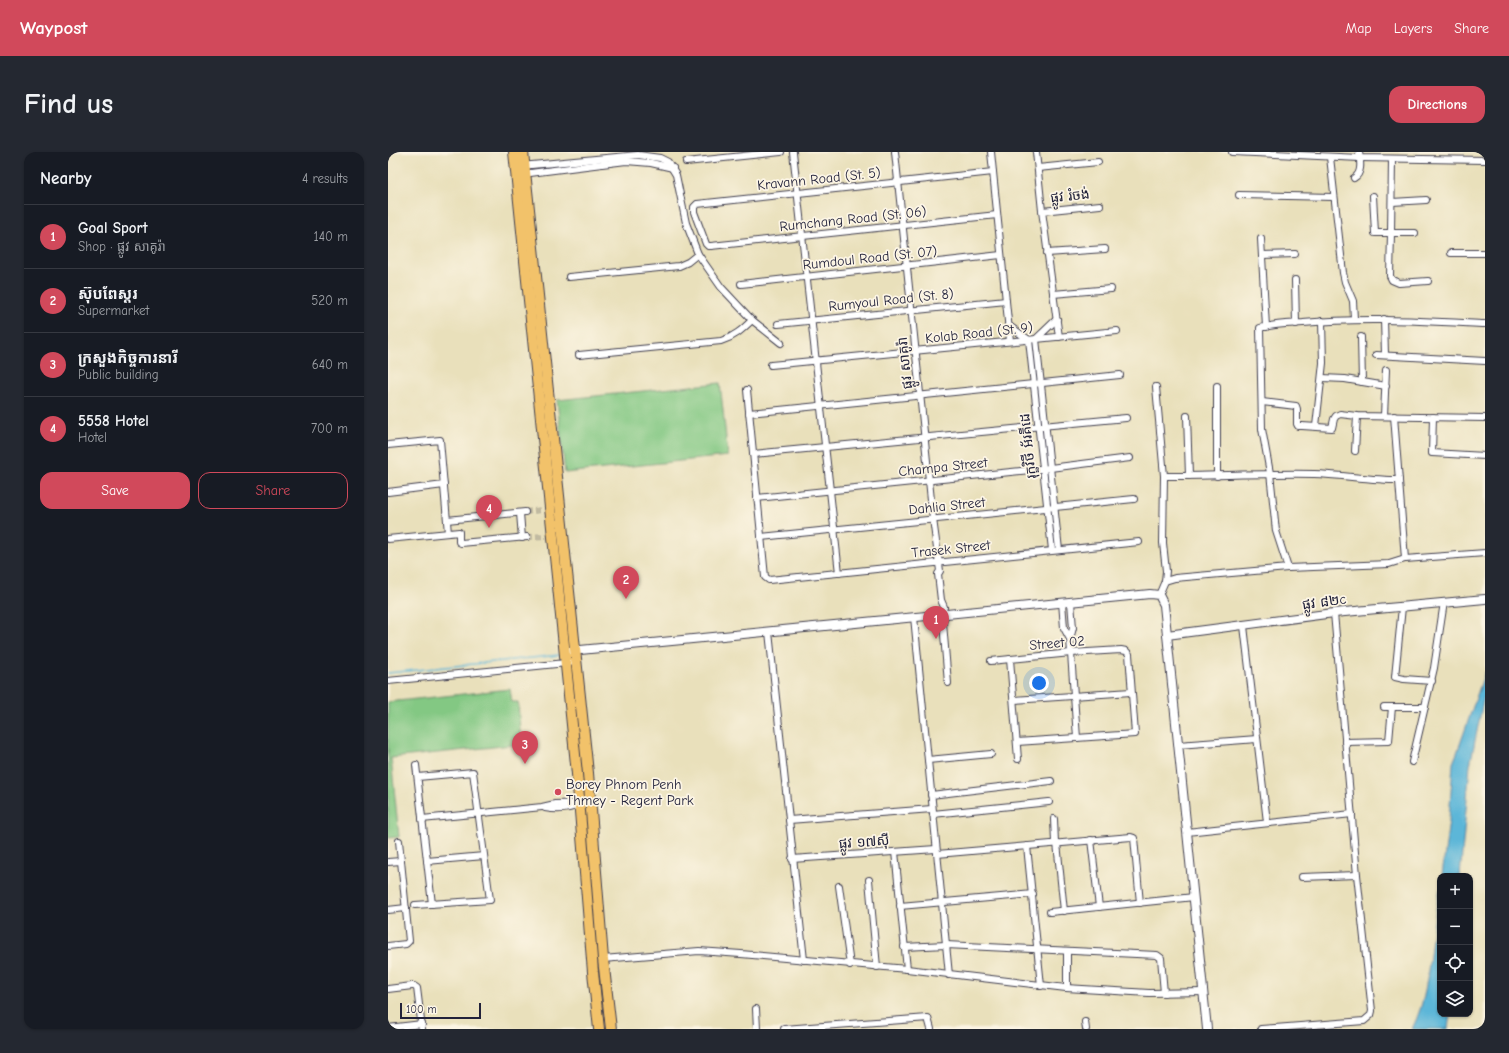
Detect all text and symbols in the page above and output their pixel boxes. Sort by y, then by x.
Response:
text: Waypost [20,17,88,39]
text: Map [1345,20,1372,37]
text: Layers [1394,20,1432,37]
text: Share [1454,20,1489,37]
button: Directions [1389,86,1485,123]
text: Find us [24,88,113,120]
street label: Kravann Road (St. 5) [756,164,882,194]
text: Nearby [40,169,91,188]
text: 4 results [302,171,348,186]
street label: ផ្លូវ រំចង់ [1049,185,1091,210]
street label: Rumchang Road (St. 06) [779,203,927,235]
text: Goal Sport [78,219,148,237]
text: 1 [50,229,56,244]
text: 140 m [314,229,348,244]
text: Shop · ផ្លូវ សាគូរ៉ា [78,239,166,254]
street label: Rumdoul Road (St. 07) [802,242,938,274]
text: ស៊ុបពែស្តរ [78,285,138,303]
street label: Rumyoul Road (St. 8) [828,285,954,315]
text: 2 [50,293,56,308]
text: 520 m [311,293,348,308]
text: Supermarket [78,303,149,318]
street label: Kolab Road (St. 9) [924,319,1034,347]
street label: ផ្លូវ សាគូរ៉ា [894,336,919,390]
text: ក្រសួងកិច្ចការនារី [78,349,178,367]
text: 3 [50,357,56,372]
text: 640 m [312,357,348,372]
text: Public building [78,367,159,382]
text: 5558 Hotel [78,412,149,430]
street label: រុក្ខវិថី អ័រគីដេ [1016,412,1040,480]
text: 4 [50,421,56,436]
text: 700 m [311,421,348,436]
text: Hotel [78,430,107,445]
street label: Champa Street [898,454,989,480]
button: Save [40,472,190,509]
button: Share [198,472,348,509]
street label: Dahlia Street [908,493,987,518]
pin: 4 [476,495,502,528]
street label: Trasek Street [911,536,992,562]
pin: 2 [613,566,639,599]
street label: ផ្លូវ ៨២c [1301,590,1348,617]
pin: 1 [923,606,949,639]
street label: Street 02 [1029,632,1085,654]
your location [1029,673,1049,693]
pin: 3 [512,731,538,764]
place label: Borey Phnom Penh Thmey - Regent Park [566,776,694,809]
marker: Borey Phnom Penh Thmey - Regent Park [553,787,563,797]
street label: ផ្លូវ ១៧ស៊ី [838,832,890,855]
map controls [1437,873,1473,1017]
button: + [1437,873,1473,909]
button: − [1437,909,1473,945]
button: locate [1437,945,1473,981]
button: layers [1437,981,1473,1017]
scale bar [400,1001,481,1020]
text: 100 m [406,1003,437,1016]

